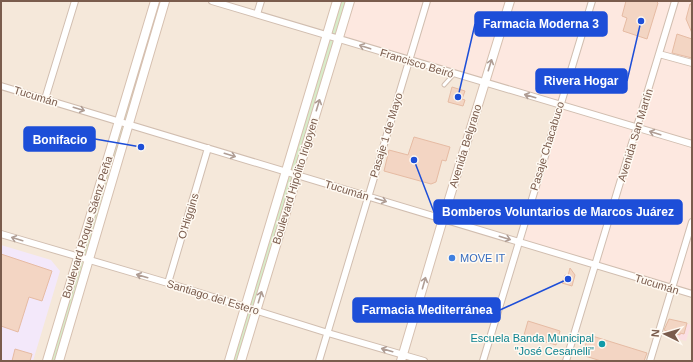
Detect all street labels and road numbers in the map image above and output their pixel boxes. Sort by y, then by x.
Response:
street label: Francisco Beiró [379,46,455,80]
street label: Tucumán [13,84,59,108]
street label: Avenida San Martín [615,87,655,183]
street label: Pasaje 1 de Mayo [367,91,405,179]
street label: Pasaje Chacabuco [528,100,566,192]
street label: Avenida Belgrano [447,103,483,189]
street label: Boulevard Hipólito Irigoyen [270,116,320,246]
street label: Boulevard Roque Sáenz Peña [60,154,115,300]
street label: Tucumán [324,178,370,202]
street label: O'Higgins [175,191,201,240]
street label: Tucumán [634,272,680,296]
street label: Santiago del Estero [165,277,261,317]

